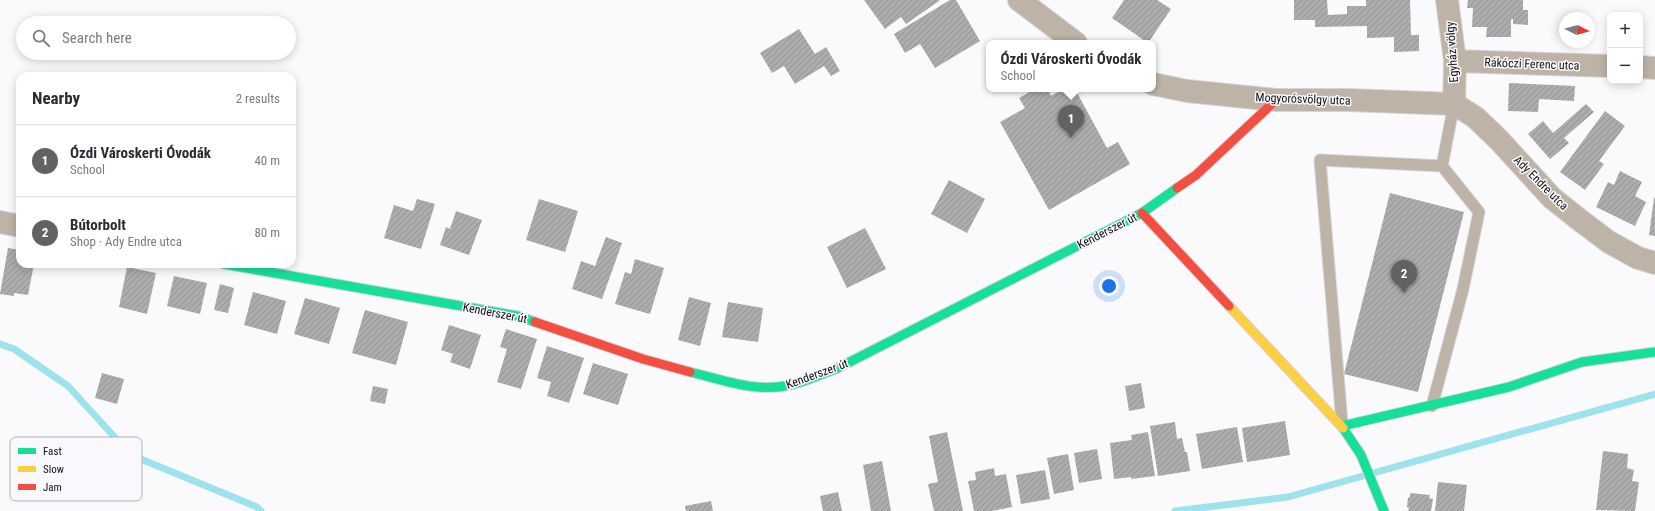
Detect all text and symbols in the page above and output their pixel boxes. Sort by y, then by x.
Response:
north arrow [1559,12,1595,48]
map controls [1607,12,1643,84]
button: + [1607,12,1643,48]
search box [16,16,296,60]
street label: Egyház völgy [1443,21,1461,83]
icon: search [30,27,52,49]
text: Search here [62,29,132,47]
popup [986,40,1156,92]
button: − [1607,48,1643,84]
text: Ózdi Városkerti Óvodák [1001,50,1141,68]
street label: Rákóczi Ferenc utca [1484,55,1580,73]
text: School [1001,68,1036,83]
text: Nearby [32,88,80,108]
street label: Mogyorósvölgy utca [1255,90,1351,108]
text: 2 results [236,91,280,106]
pin: 1 [1058,105,1084,138]
text: Ózdi Városkerti Óvodák [70,144,211,162]
text: 1 [42,153,48,168]
text: 40 m [254,153,280,168]
street label: Ady Endre utca [1511,153,1571,213]
text: School [70,162,105,177]
street label: Kenderszer út [1075,210,1140,252]
text: Bútorbolt [70,216,126,234]
text: 2 [42,225,48,240]
text: 80 m [254,225,280,240]
text: Shop · Ady Endre utca [70,234,182,249]
pin: 2 [1391,260,1417,293]
your location [1099,276,1119,296]
street label: Kenderszer út [462,300,529,326]
street label: Kenderszer út [784,356,850,392]
legend [10,437,142,501]
text: Fast [43,445,62,458]
text: Slow [43,463,64,476]
text: Jam [43,481,62,494]

